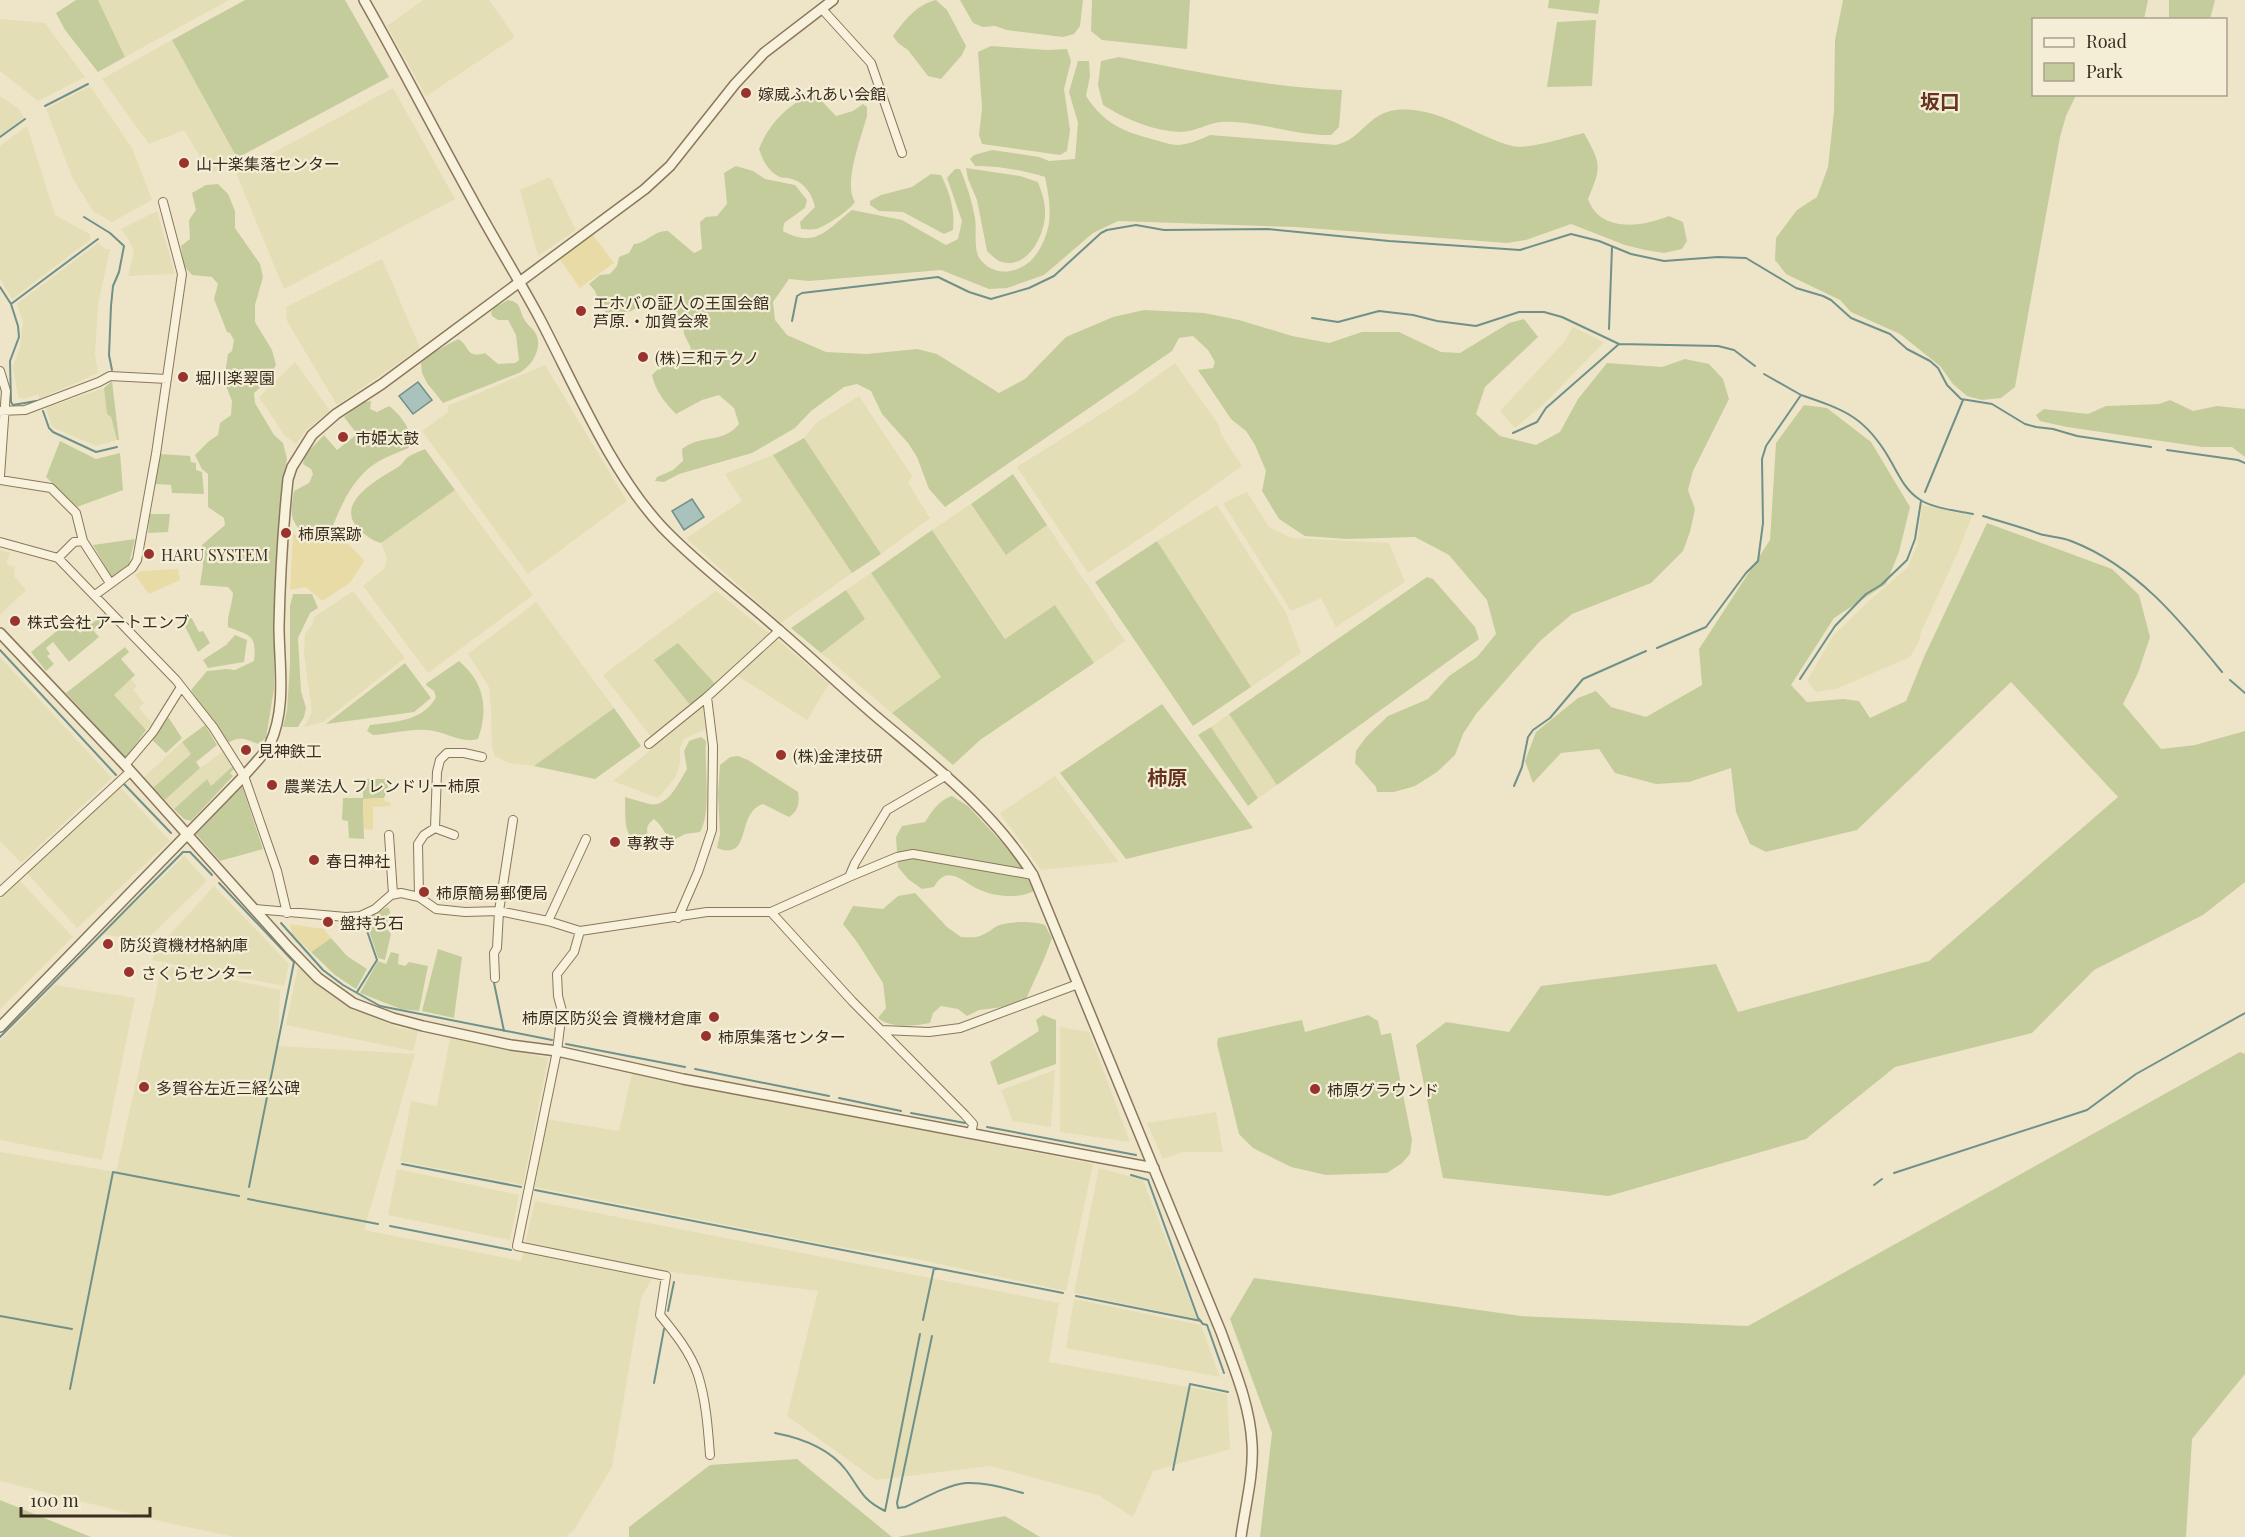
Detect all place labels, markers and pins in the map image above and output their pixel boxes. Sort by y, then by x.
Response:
place label: 嫁威ふれあい会館 [758,83,886,104]
marker: 嫁威ふれあい会館 [739,86,753,100]
place label: 山十楽集落センター [196,153,340,174]
marker: 山十楽集落センター [177,156,191,170]
place label: エホバの証人の王国会館 芦原.・加賀会衆 [593,292,769,331]
marker: エホバの証人の王国会館 芦原.・加賀会衆 [574,304,588,318]
place label: (株)三和テクノ [655,347,759,368]
marker: (株)三和テクノ [636,350,650,364]
place label: 堀川楽翠園 [195,367,275,388]
marker: 堀川楽翠園 [176,370,190,384]
place label: 市姫太鼓 [355,427,419,448]
marker: 市姫太鼓 [336,430,350,444]
place label: 柿原窯跡 [298,523,362,544]
marker: 柿原窯跡 [279,526,293,540]
place label: HARU SYSTEM [161,544,268,565]
marker: HARU SYSTEM [142,547,156,561]
place label: 株式会社 アートエンブ [27,611,190,632]
marker: 株式会社 アートエンブ [8,614,22,628]
place label: 見神鉄工 [258,740,322,761]
marker: 見神鉄工 [239,743,253,757]
place label: (株)金津技研 [793,745,882,766]
marker: (株)金津技研 [774,748,788,762]
place label: 農業法人 フレンドリー柿原 [284,775,480,796]
marker: 農業法人 フレンドリー柿原 [265,778,279,792]
place label: 専教寺 [627,832,675,853]
marker: 専教寺 [608,835,622,849]
place label: 春日神社 [326,850,390,871]
marker: 春日神社 [307,853,321,867]
place label: 柿原簡易郵便局 [436,882,548,903]
marker: 柿原簡易郵便局 [417,885,431,899]
place label: 盤持ち石 [340,912,404,933]
marker: 盤持ち石 [321,915,335,929]
place label: 防災資機材格納庫 [120,934,248,955]
marker: 防災資機材格納庫 [101,937,115,951]
place label: さくらセンター [141,962,253,983]
marker: さくらセンター [122,965,136,979]
place label: 柿原区防災会 資機材倉庫 [522,1007,702,1028]
marker: 柿原区防災会 資機材倉庫 [707,1010,721,1024]
place label: 柿原集落センター [718,1026,846,1047]
marker: 柿原集落センター [699,1029,713,1043]
place label: 多賀谷左近三経公碑 [156,1077,300,1098]
place label: 柿原グラウンド [1327,1079,1439,1100]
marker: 多賀谷左近三経公碑 [137,1080,151,1094]
marker: 柿原グラウンド [1308,1082,1322,1096]

